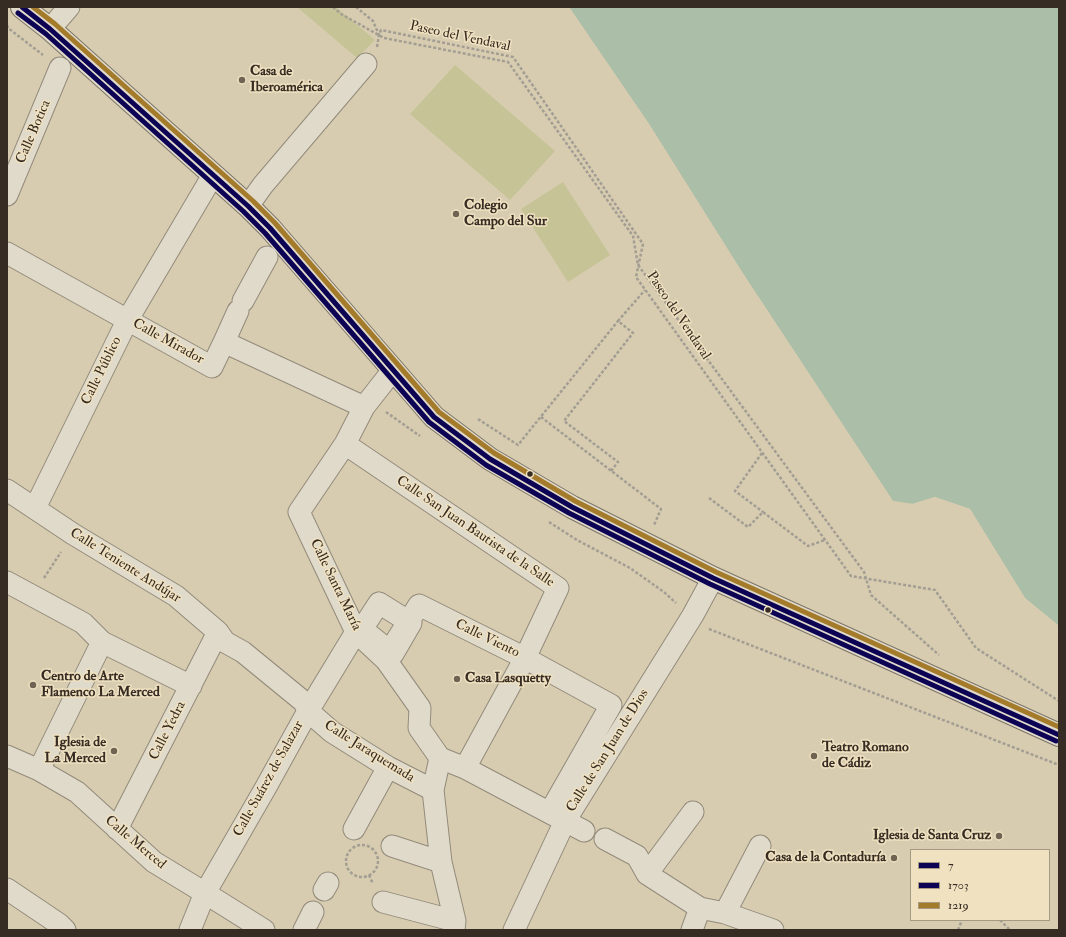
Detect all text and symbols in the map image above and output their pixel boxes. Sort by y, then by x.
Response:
street label: Paseo del Vendaval [408,18,512,56]
place label: Casa de Iberoamérica [250,64,323,96]
marker: Casa de Iberoamérica [237,75,247,85]
street label: Calle Botica [13,98,55,166]
place label: Colegio Campo del Sur [464,198,547,230]
marker: Colegio Campo del Sur [451,209,461,219]
street label: Paseo del Vendaval [642,269,714,363]
street label: Calle Mirador [129,316,207,368]
street label: Calle Público [78,334,126,408]
unlabelled marker [525,469,535,479]
street label: Calle San Juan Bautista de la Salle [393,473,557,591]
street label: Calle Teniente Andújar [66,525,184,607]
street label: Calle Santa María [306,537,364,633]
unlabelled marker [763,605,773,615]
street label: Calle Viento [452,616,522,662]
place label: Centro de Arte Flamenco La Merced [41,669,160,702]
place label: Casa Lasquetty [465,671,551,687]
marker: Casa Lasquetty [452,674,462,684]
marker: Centro de Arte Flamenco La Merced [28,680,38,690]
street label: Calle de San Juan de Dios [563,686,653,816]
street label: Calle Yedra [146,699,190,763]
street label: Calle Jaraquemada [321,717,417,787]
street label: Calle Suárez de Salazar [230,718,308,840]
place label: Iglesia de La Merced [44,735,106,768]
place label: Teatro Romano de Cádiz [822,740,909,772]
marker: Iglesia de La Merced [109,746,119,756]
marker: Teatro Romano de Cádiz [809,751,819,761]
street label: Calle Merced [101,813,169,873]
place label: Iglesia de Santa Cruz [873,828,991,844]
marker: Iglesia de Santa Cruz [994,831,1004,841]
legend [910,849,1050,921]
place label: Casa de la Contaduría [765,850,886,866]
marker: Casa de la Contaduría [889,853,899,863]
text: 7 [948,858,954,873]
text: 1703 [948,878,969,893]
text: 1219 [948,898,969,913]

